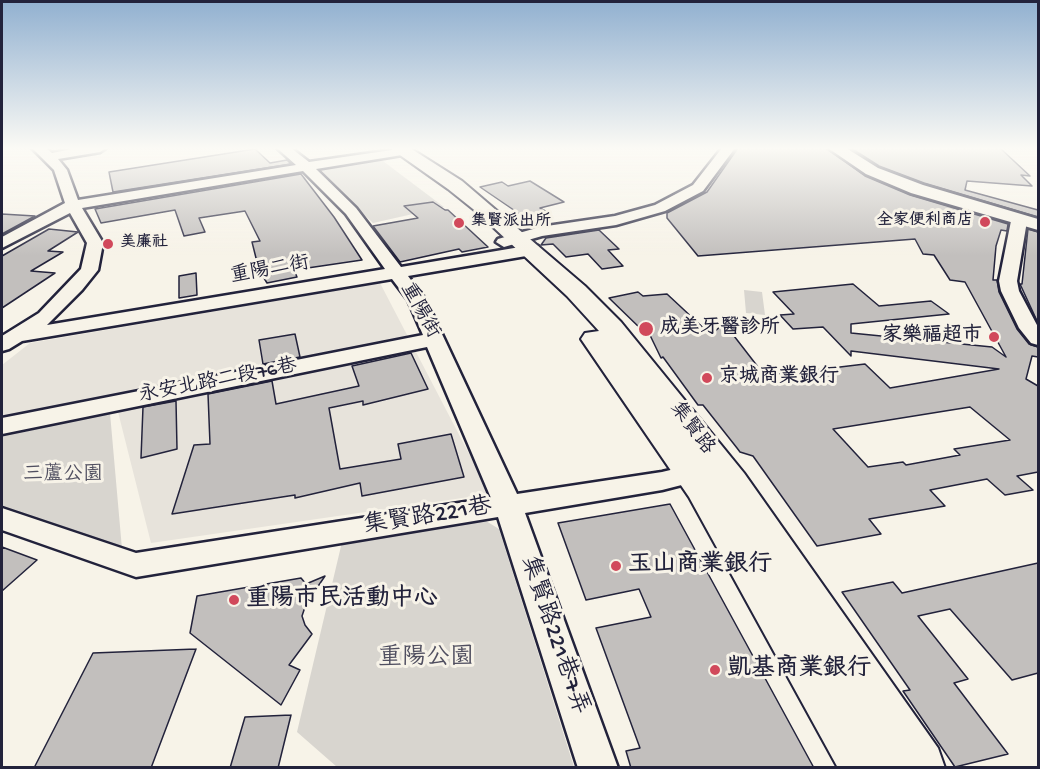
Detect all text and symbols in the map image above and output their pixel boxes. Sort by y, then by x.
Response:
place label: 全家便利商店 [877,212,973,232]
place label: 集賢派出所 [471,213,551,233]
marker: 全家便利商店 [978,215,992,229]
marker: 集賢派出所 [452,216,466,230]
place label: 美廉社 [120,234,168,254]
marker: 美廉社 [101,237,115,251]
street label: 重陽二街 [229,252,311,290]
street label: 重陽街 [394,279,444,343]
place label: 成美牙醫診所 [660,317,780,341]
marker: 成美牙醫診所 [637,320,655,338]
place label: 家樂福超市 [882,325,982,349]
marker: 家樂福超市 [987,330,1001,344]
street label: 永安北路二段76巷 [137,355,299,409]
place label: 京城商業銀行 [719,366,839,390]
marker: 京城商業銀行 [700,371,714,385]
street label: 集賢路 [663,398,719,460]
park label: 三蘆公園 [23,464,103,488]
street label: 集賢路221巷 [362,494,494,542]
place label: 玉山商業銀行 [628,552,772,580]
street label: 集賢路221巷7弄 [512,553,594,719]
marker: 玉山商業銀行 [609,559,623,573]
place label: 重陽市民活動中心 [246,586,438,614]
marker: 重陽市民活動中心 [227,593,241,607]
park label: 重陽公園 [378,645,474,673]
place label: 凱基商業銀行 [727,656,871,684]
marker: 凱基商業銀行 [708,663,722,677]

